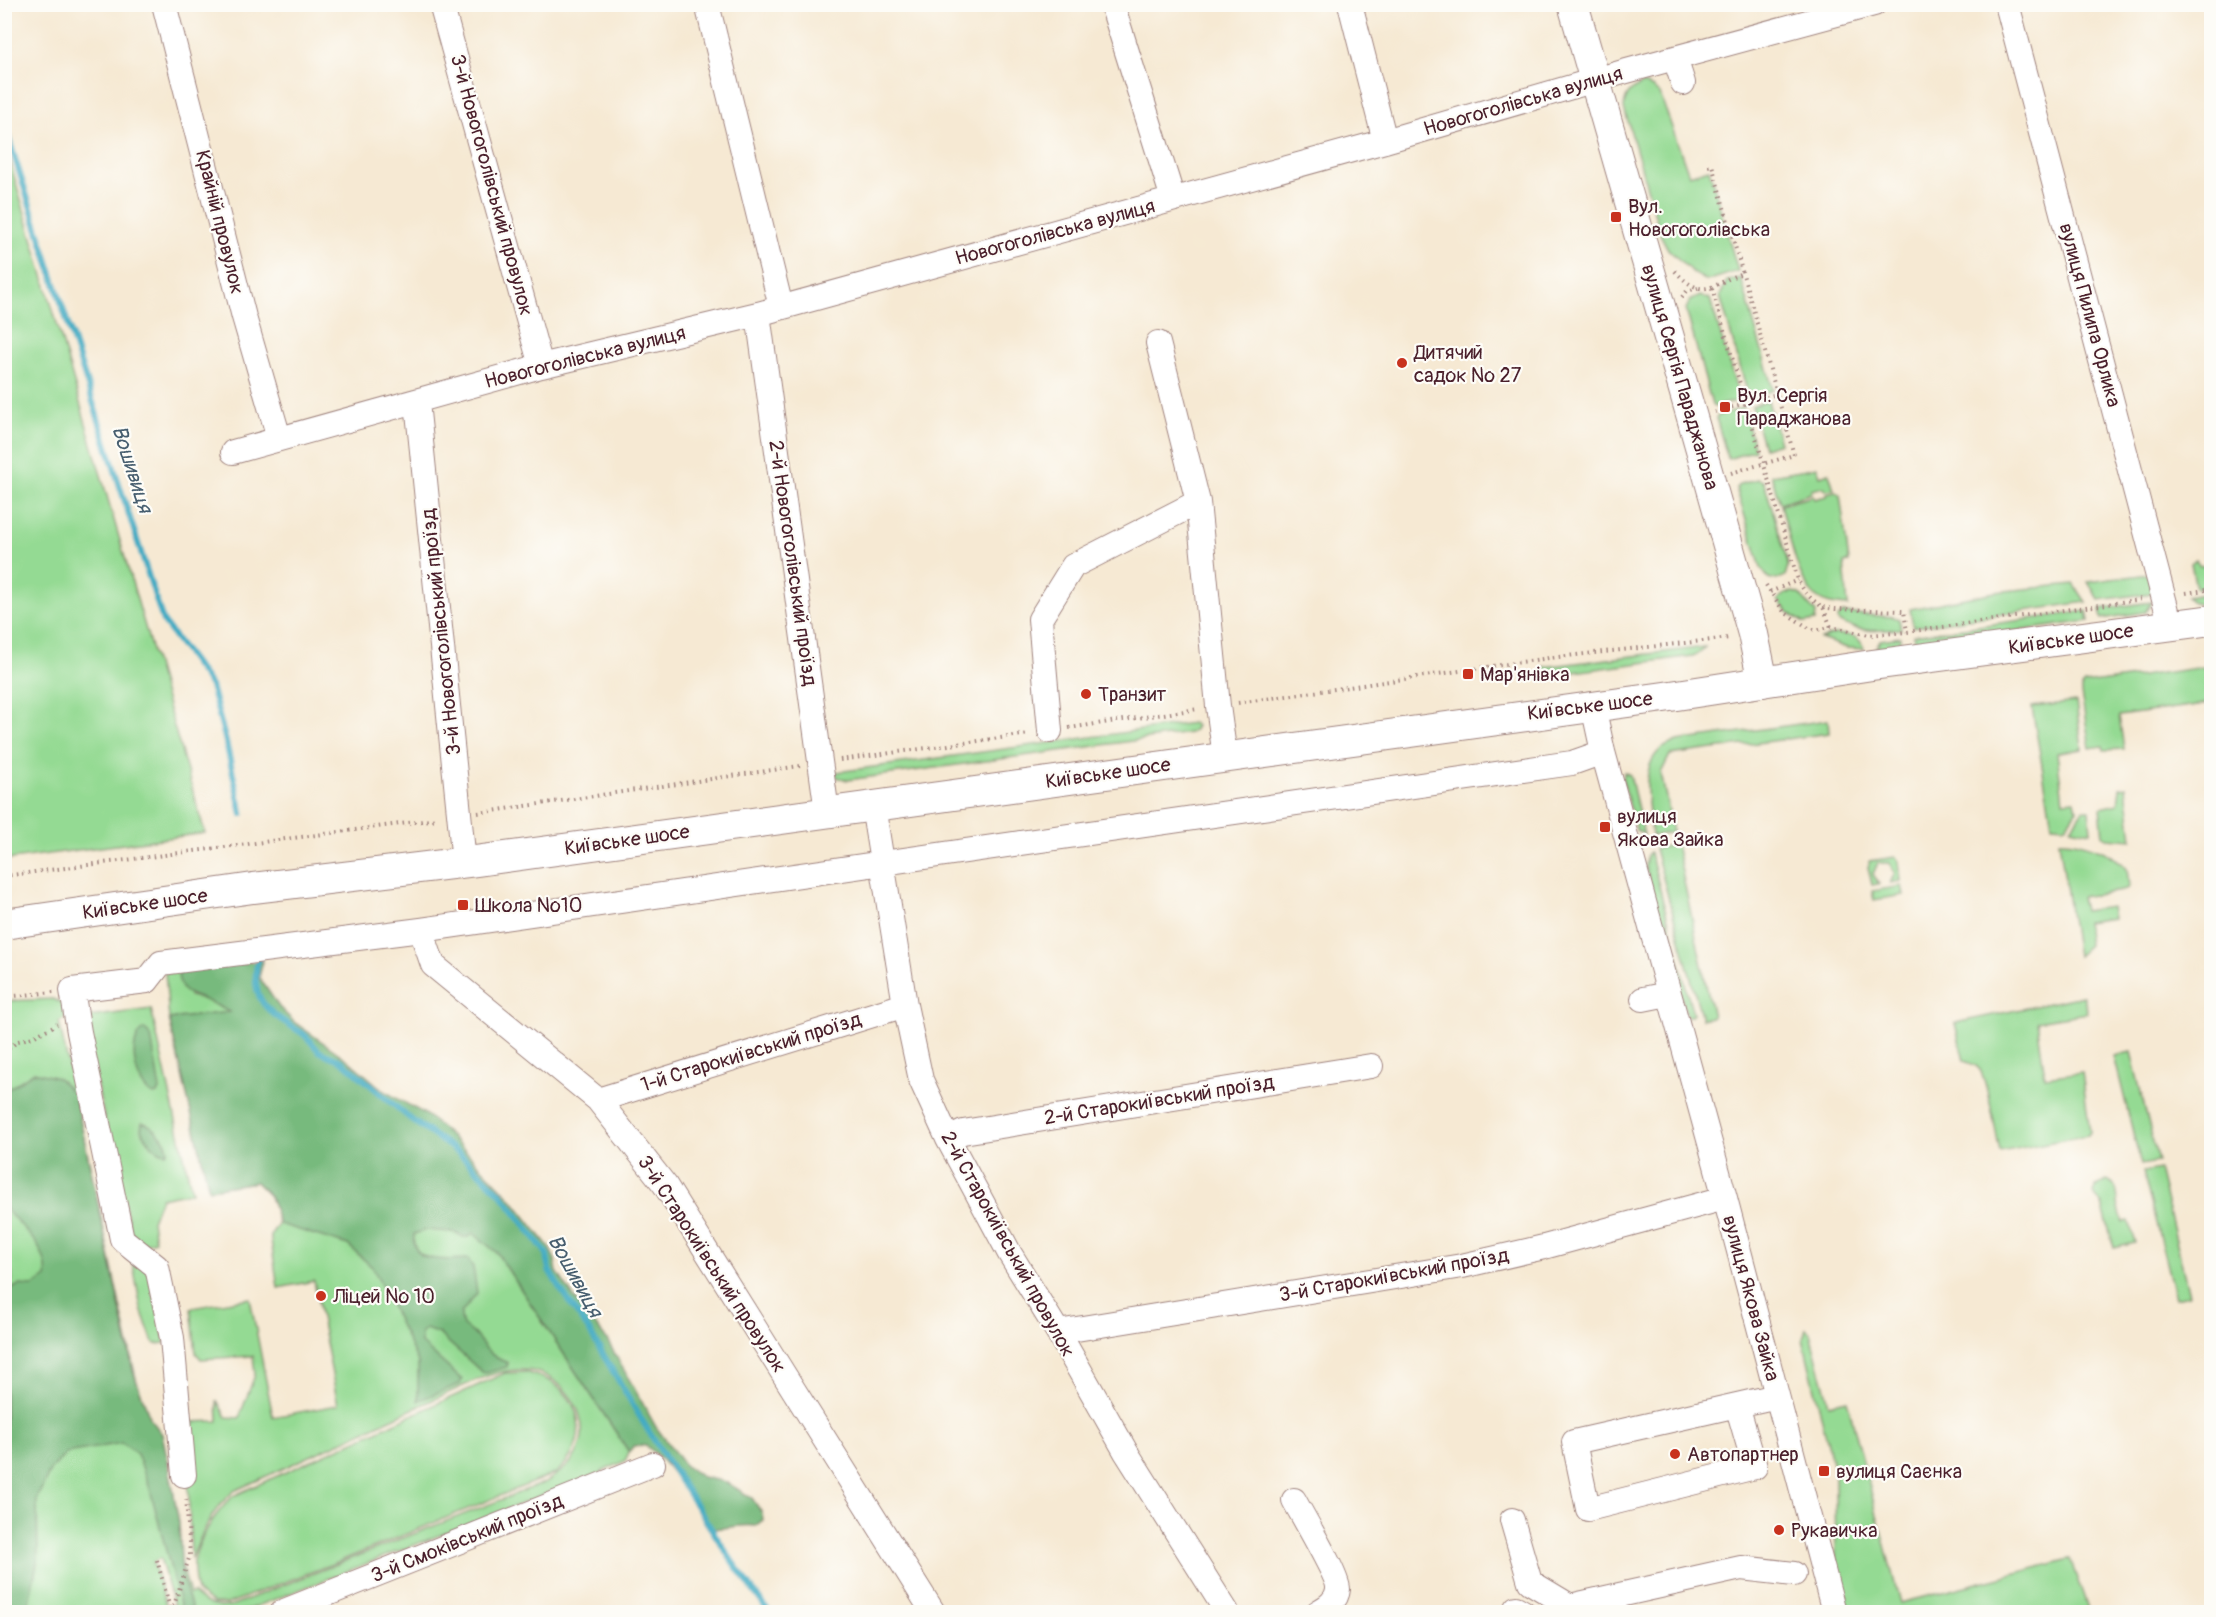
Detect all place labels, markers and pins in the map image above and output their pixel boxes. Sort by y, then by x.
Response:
place label: Вул. Новогоголівська [1628,194,1770,242]
marker: Вул. Новогоголівська [1609,210,1623,224]
place label: Дитячий садок № 27 [1413,340,1522,388]
marker: Дитячий садок № 27 [1395,356,1409,370]
place label: Вул. Сергія Параджанова [1737,383,1851,431]
marker: Вул. Сергія Параджанова [1718,400,1732,414]
place label: Мар'янівка [1480,662,1570,687]
marker: Мар'янівка [1461,667,1475,681]
place label: Транзит [1098,682,1166,707]
marker: Транзит [1079,687,1093,701]
place label: вулиця Якова Зайка [1617,804,1724,852]
marker: вулиця Якова Зайка [1598,820,1612,834]
place label: Школа №10 [475,893,582,918]
marker: Школа №10 [456,898,470,912]
place label: Ліцей № 10 [332,1284,435,1309]
marker: Ліцей № 10 [314,1289,328,1303]
place label: Автопартнер [1687,1442,1799,1467]
marker: Автопартнер [1668,1447,1682,1461]
place label: вулиця Саєнка [1836,1459,1962,1484]
marker: вулиця Саєнка [1817,1464,1831,1478]
place label: Рукавичка [1791,1518,1878,1543]
marker: Рукавичка [1772,1523,1786,1537]

